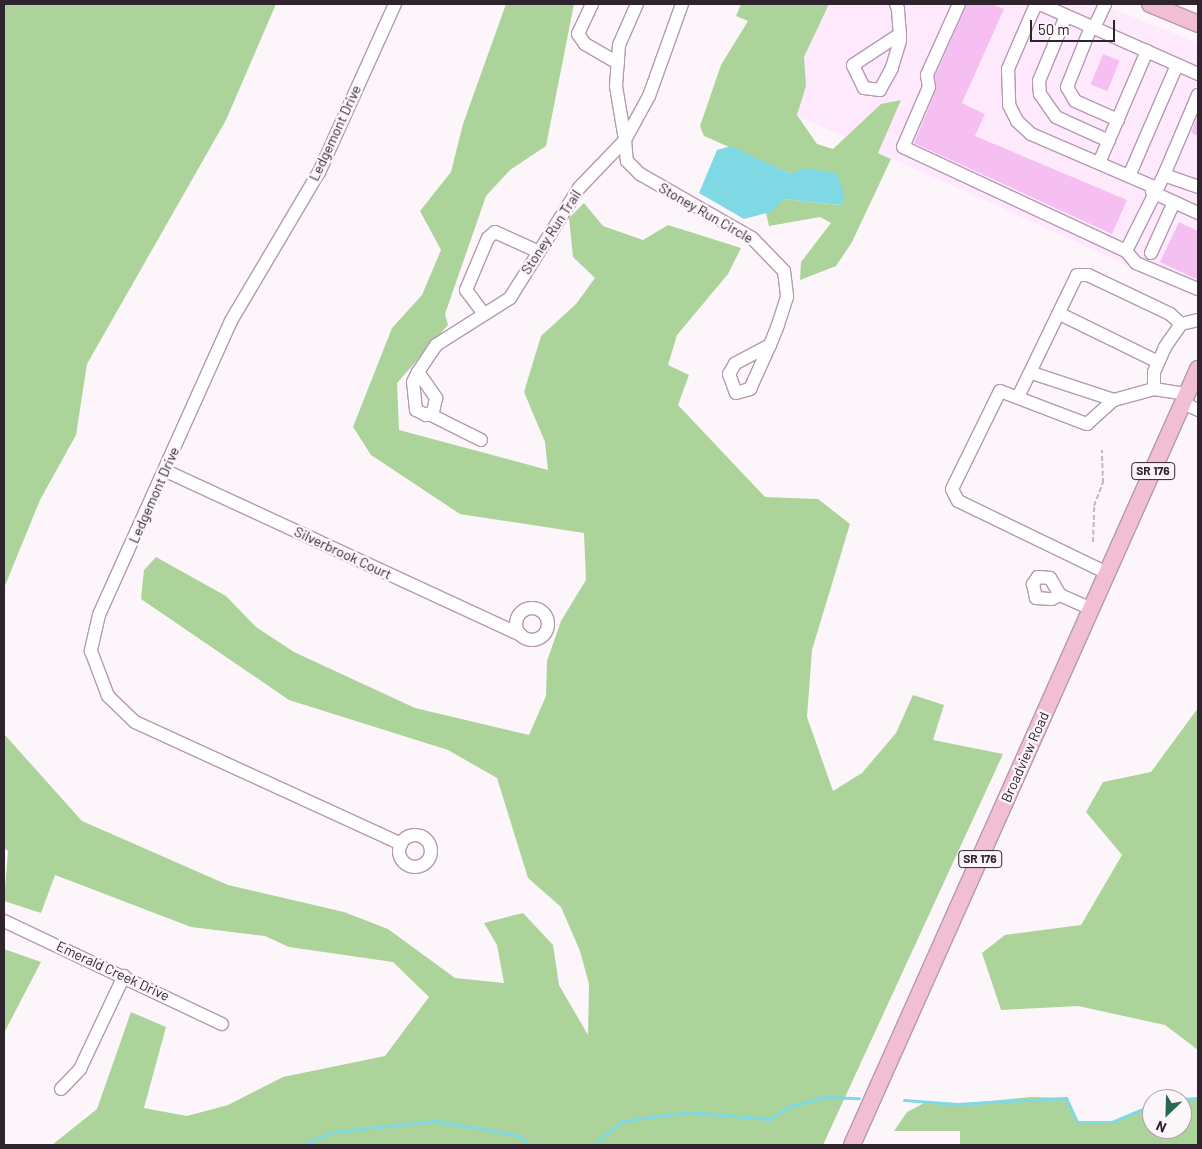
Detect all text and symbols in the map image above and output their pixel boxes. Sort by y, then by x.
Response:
scale bar [1032,10,1117,42]
text: 50 m [1038,20,1070,38]
street label: Ledgemont Drive [305,82,365,184]
street label: Stoney Run Circle [656,179,756,247]
street label: Stoney Run Trail [517,187,585,277]
street label: Ledgemont Drive [125,444,183,546]
road number: SR 176 [1130,462,1176,481]
street label: Silverbrook Court [292,523,394,583]
street label: Broadview Road [997,709,1053,805]
road number: SR 176 [958,850,1002,869]
street label: Emerald Creek Drive [54,937,172,1005]
north arrow [1142,1089,1192,1139]
text: N [1153,1118,1169,1137]

